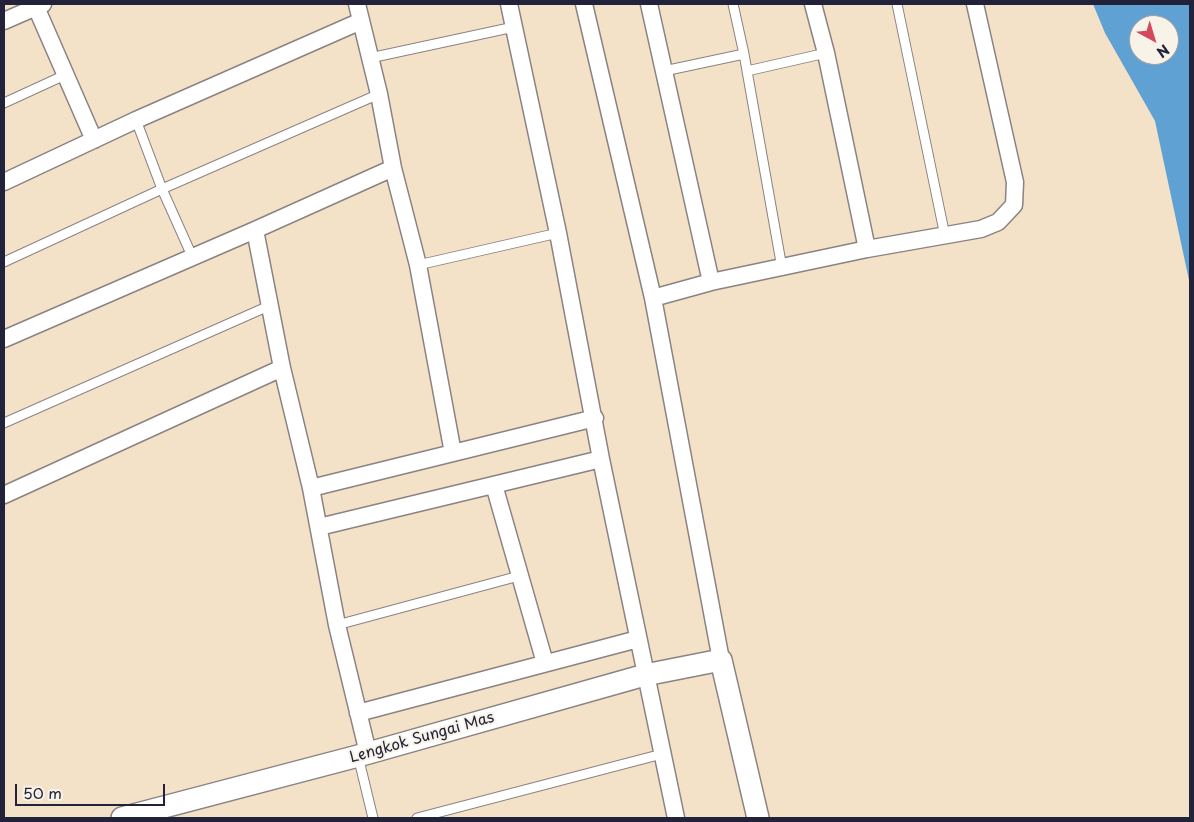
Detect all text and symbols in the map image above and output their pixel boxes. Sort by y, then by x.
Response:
north arrow [1129,15,1179,65]
text: N [1152,40,1174,63]
street label: Lengkok Sungai Mas [348,709,496,767]
scale bar [18,774,168,806]
text: 50 m [23,781,62,804]

